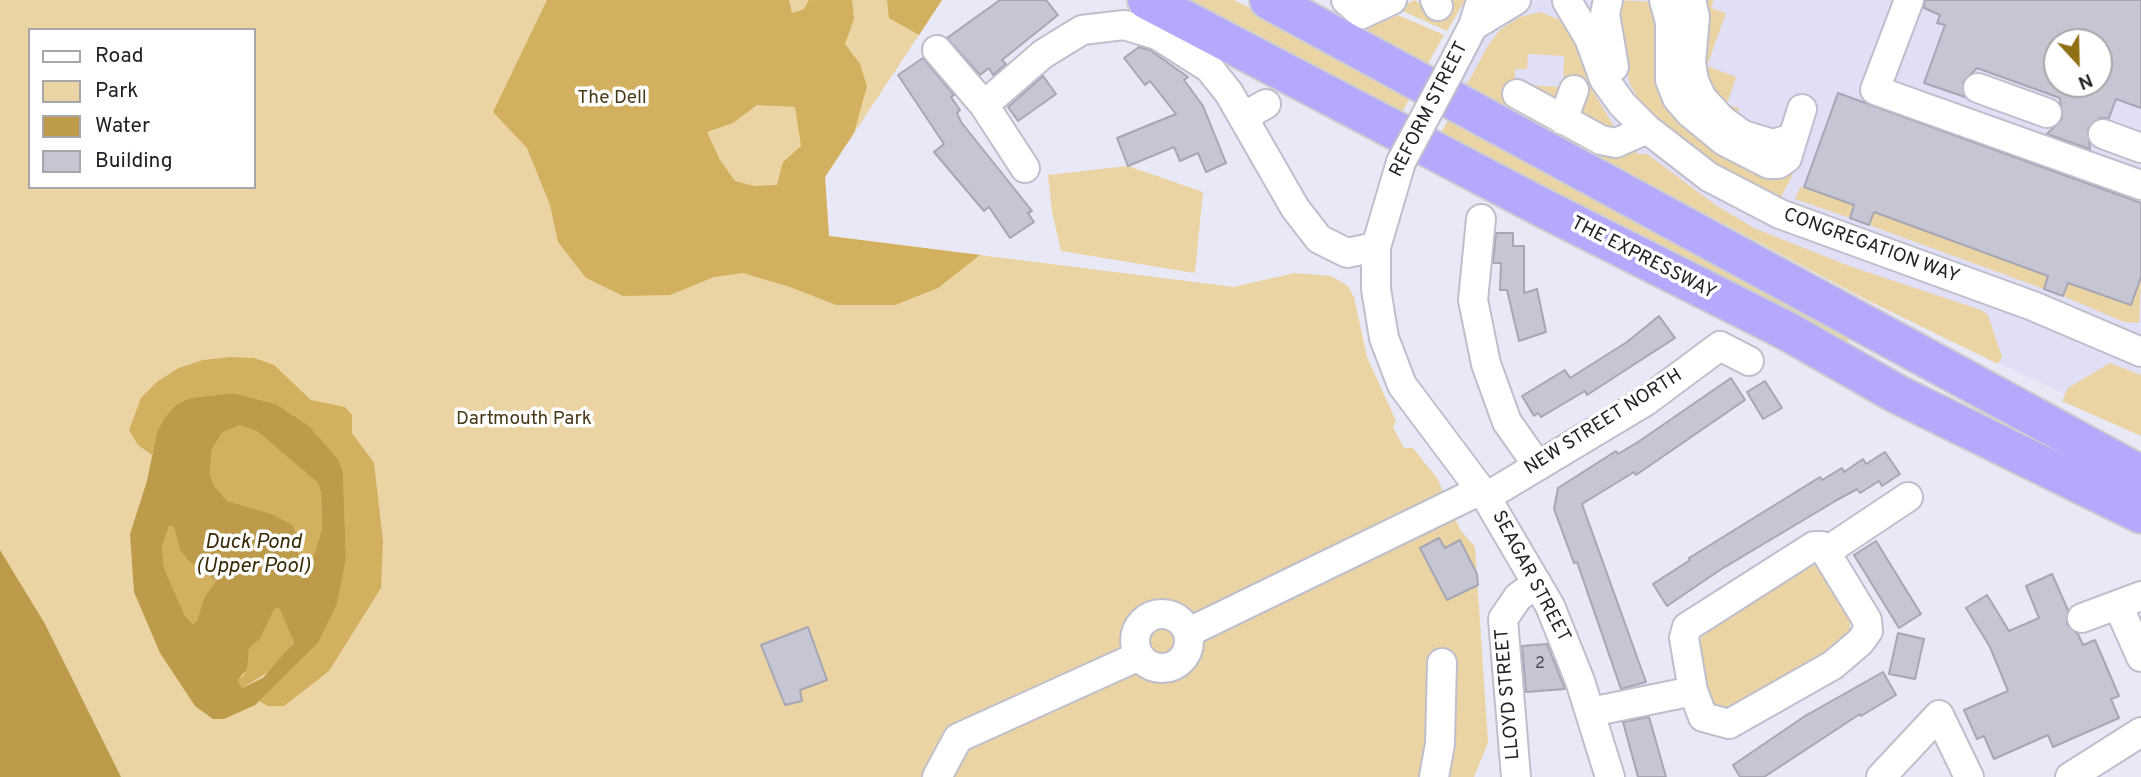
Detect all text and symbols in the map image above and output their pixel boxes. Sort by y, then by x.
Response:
legend [28,28,256,189]
north arrow [2043,28,2113,98]
street label: REFORM STREET [1386,38,1474,182]
text: Road [95,43,144,70]
text: N [2074,67,2096,94]
text: Park [95,78,138,105]
park label: The Dell [577,88,647,110]
text: Water [95,113,150,140]
text: Building [95,148,173,175]
street label: CONGREGATION WAY [1780,205,1962,289]
street label: THE EXPRESSWAY [1567,213,1719,305]
street label: NEW STREET NORTH [1521,365,1687,481]
park label: Dartmouth Park [456,409,592,431]
street label: SEAGAR STREET [1486,507,1574,647]
water label: Duck Pond (Upper Pool) [196,531,310,581]
street label: LLOYD STREET [1492,627,1526,761]
house number: 2 [1535,655,1545,675]

